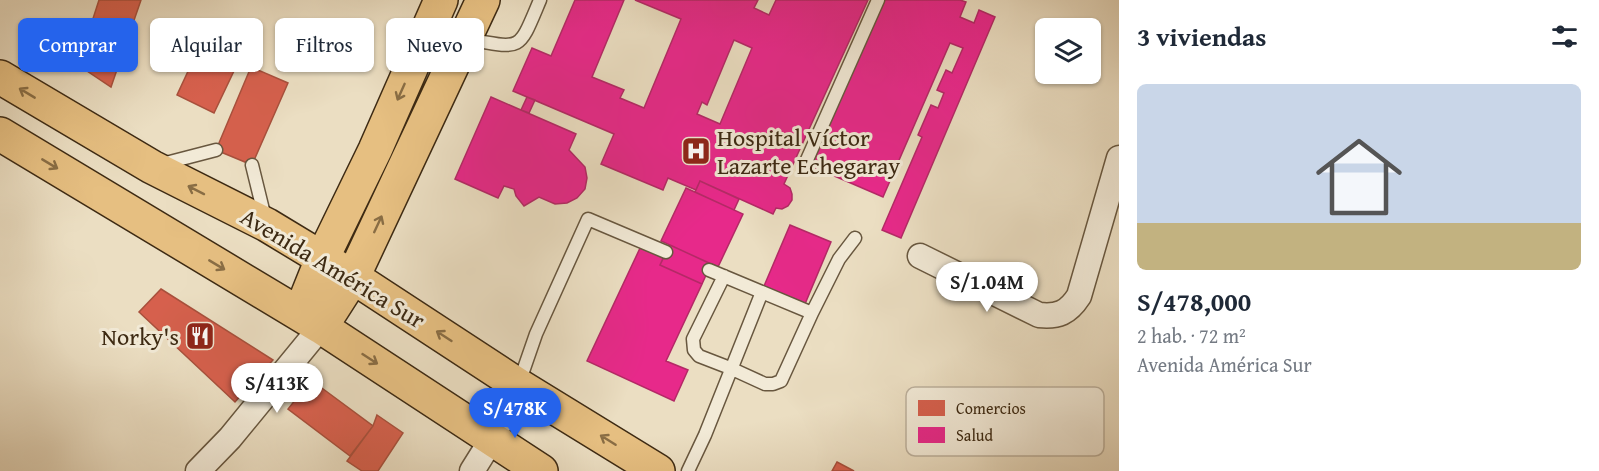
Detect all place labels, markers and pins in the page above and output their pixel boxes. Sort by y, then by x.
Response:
place label: Hospital Víctor Lazarte Echegaray [717,120,900,183]
hospital icon: Hospital Víctor Lazarte Echegaray [680,135,712,167]
pin: S/1.04M [932,262,1042,313]
place label: Norky's [101,319,179,354]
restaurant icon: Norky's [184,320,216,352]
pin: S/413K [228,363,326,414]
pin: S/478K [466,388,564,439]

